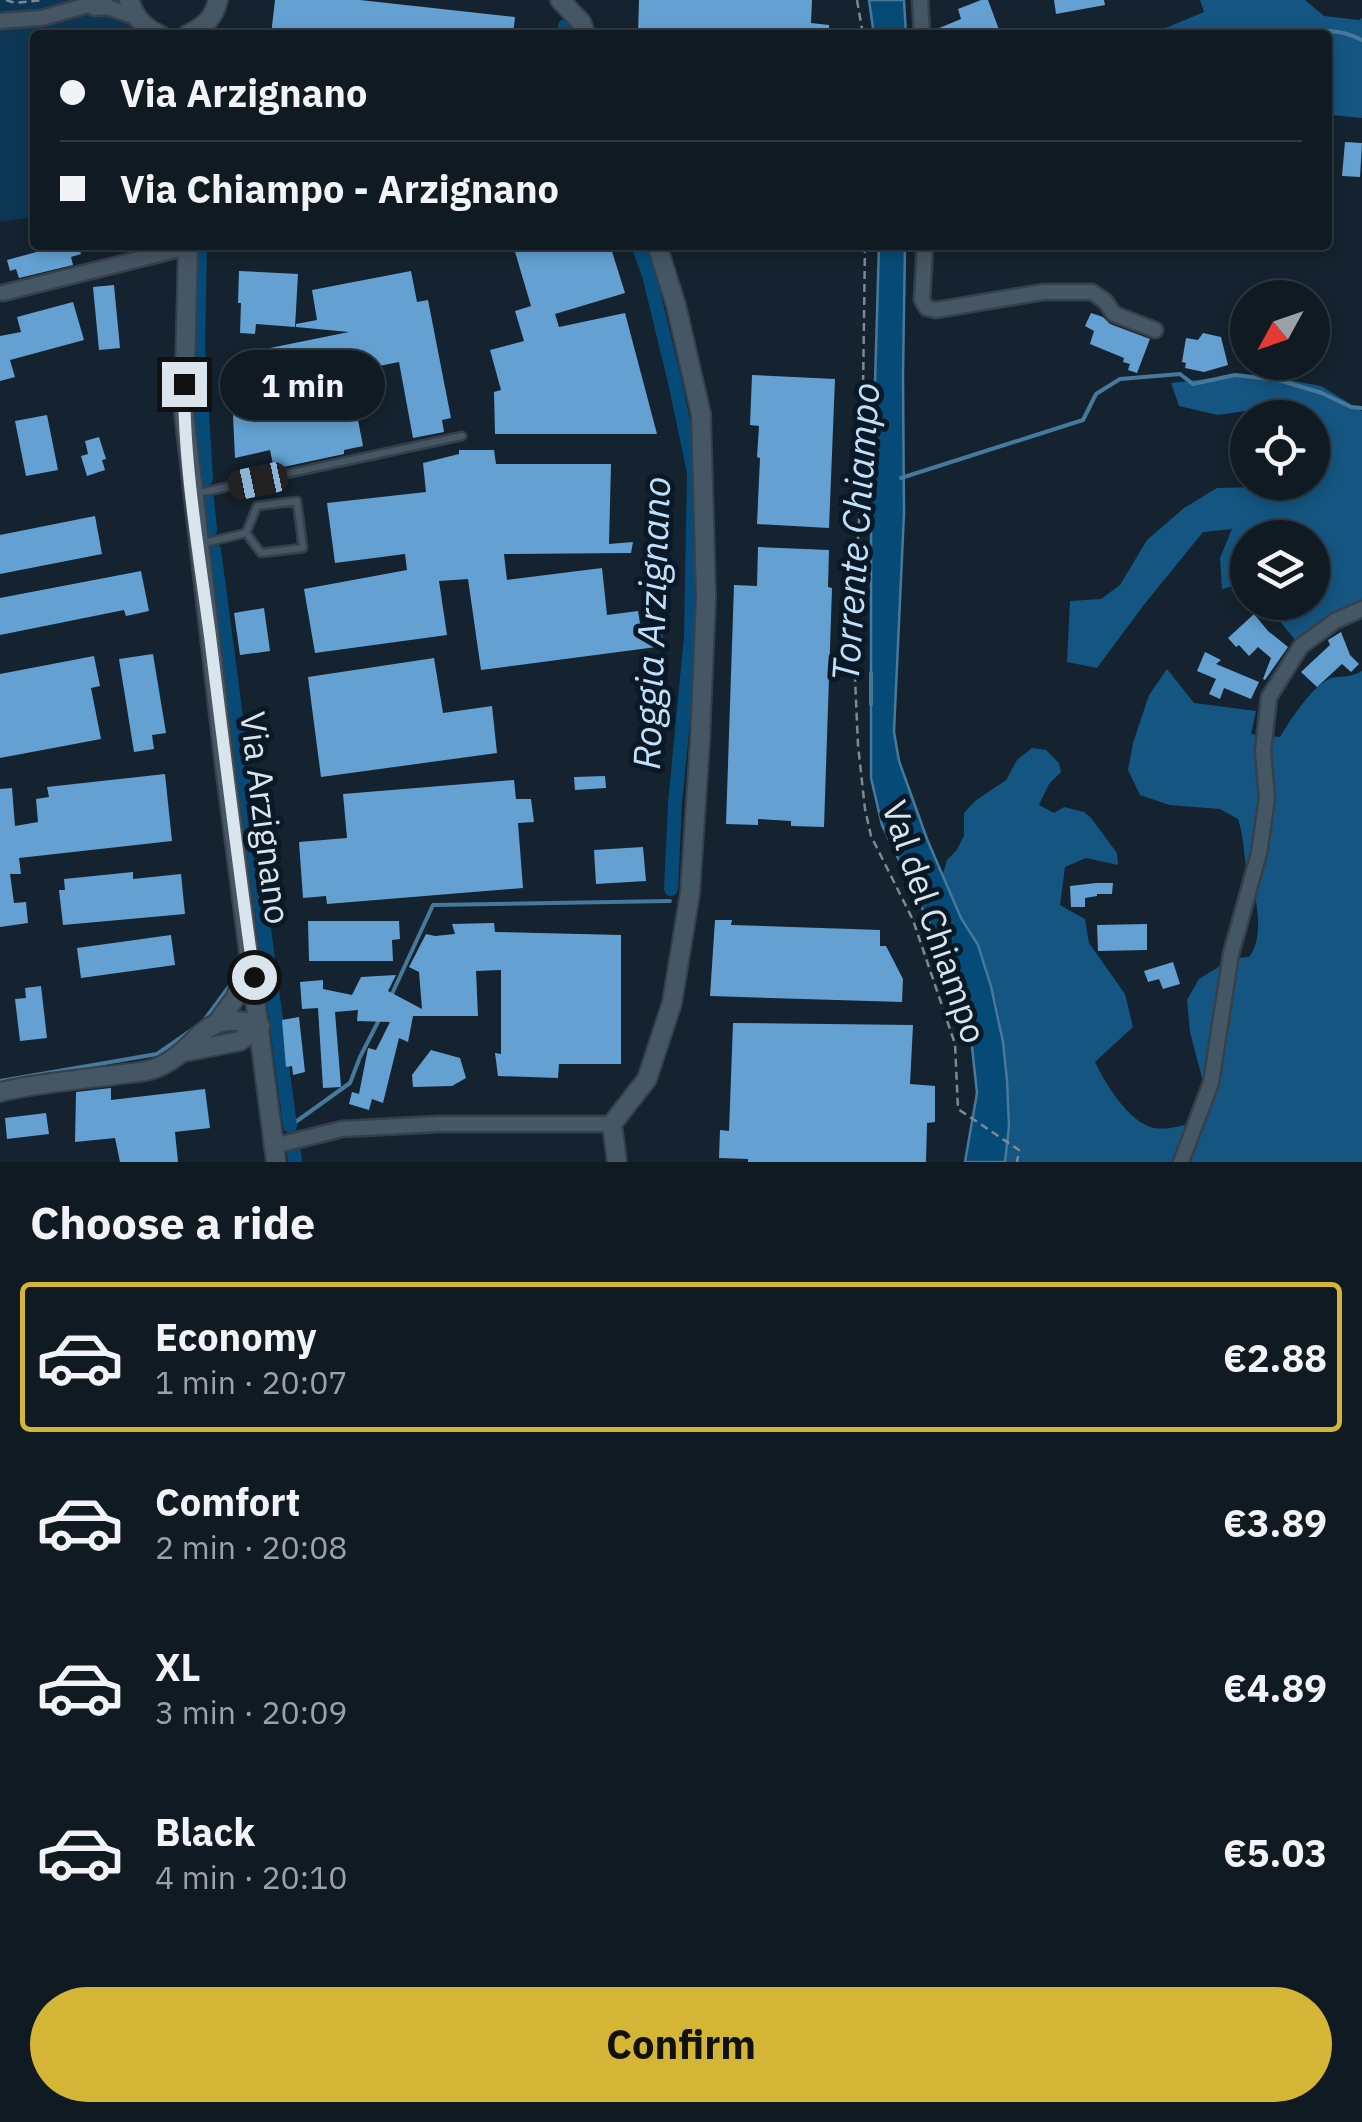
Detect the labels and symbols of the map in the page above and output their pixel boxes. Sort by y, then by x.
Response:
north arrow [1230,280,1330,380]
callout: 1 min [219,349,384,419]
route end [162,362,207,407]
water label: Torrente Chiampo [820,381,889,683]
car [226,460,290,502]
water label: Roggia Arzignano [621,476,680,770]
street label: Via Arzignano [230,709,302,927]
street label: Val del Chiampo [872,794,998,1049]
route start [232,955,277,1000]

